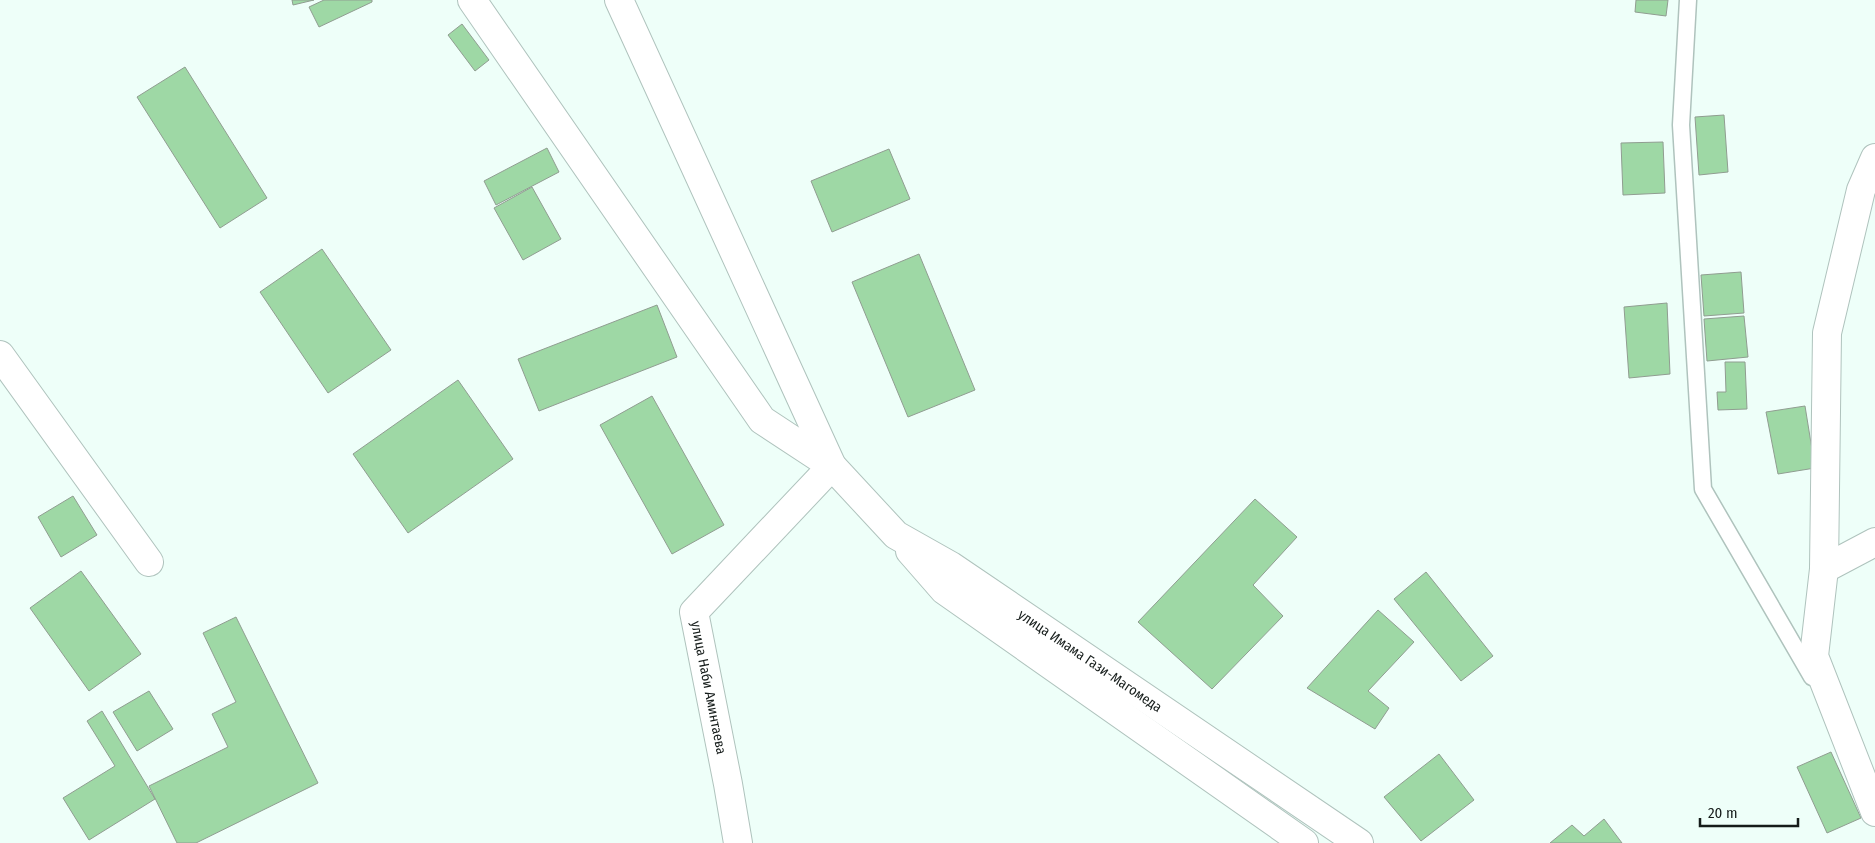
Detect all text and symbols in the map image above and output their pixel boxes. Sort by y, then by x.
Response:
street label: улица Имама Гази-Магомеда [1015,606,1165,716]
street label: улица Наби Аминтаева [687,619,730,756]
scale bar [1700,796,1798,828]
text: 20 m [1708,804,1738,822]

